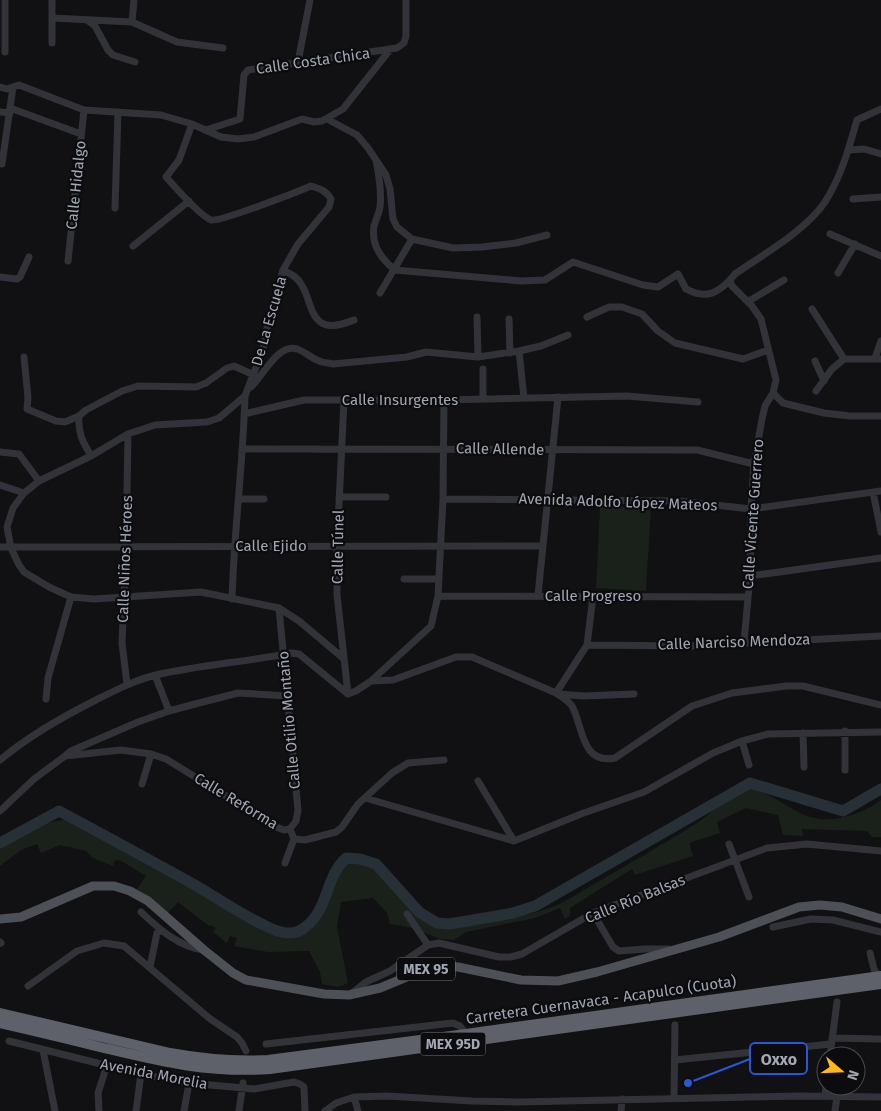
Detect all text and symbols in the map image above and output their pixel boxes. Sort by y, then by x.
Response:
street label: Calle Costa Chica [255,44,371,78]
street label: Calle Hidalgo [62,140,90,230]
street label: De La Escuela [248,274,290,368]
street label: Calle Insurgentes [342,391,458,409]
street label: Calle Vicente Guerrero [739,438,767,590]
street label: Calle Allende [456,439,544,459]
street label: Avenida Adolfo López Mateos [518,490,718,514]
street label: Calle Niños Héroes [114,495,136,623]
street label: Calle Túnel [328,509,348,584]
street label: Calle Ejido [235,537,307,555]
street label: Calle Progreso [545,587,641,605]
street label: Calle Narciso Mendoza [657,630,811,654]
street label: Calle Otilio Montaño [274,650,304,790]
street label: Calle Reforma [191,769,281,833]
street label: Calle Río Balsas [582,871,688,927]
road number: MEX 95 [397,958,455,981]
street label: Carretera Cuernavaca - Acapulco (Cuota) [465,972,737,1028]
road number: MEX 95D [420,1032,486,1056]
callout: Oxxo [750,1043,807,1074]
north arrow [816,1046,866,1096]
text: Oxxo [761,1050,797,1069]
street label: Avenida Morelia [99,1055,209,1093]
text: N [843,1068,862,1082]

